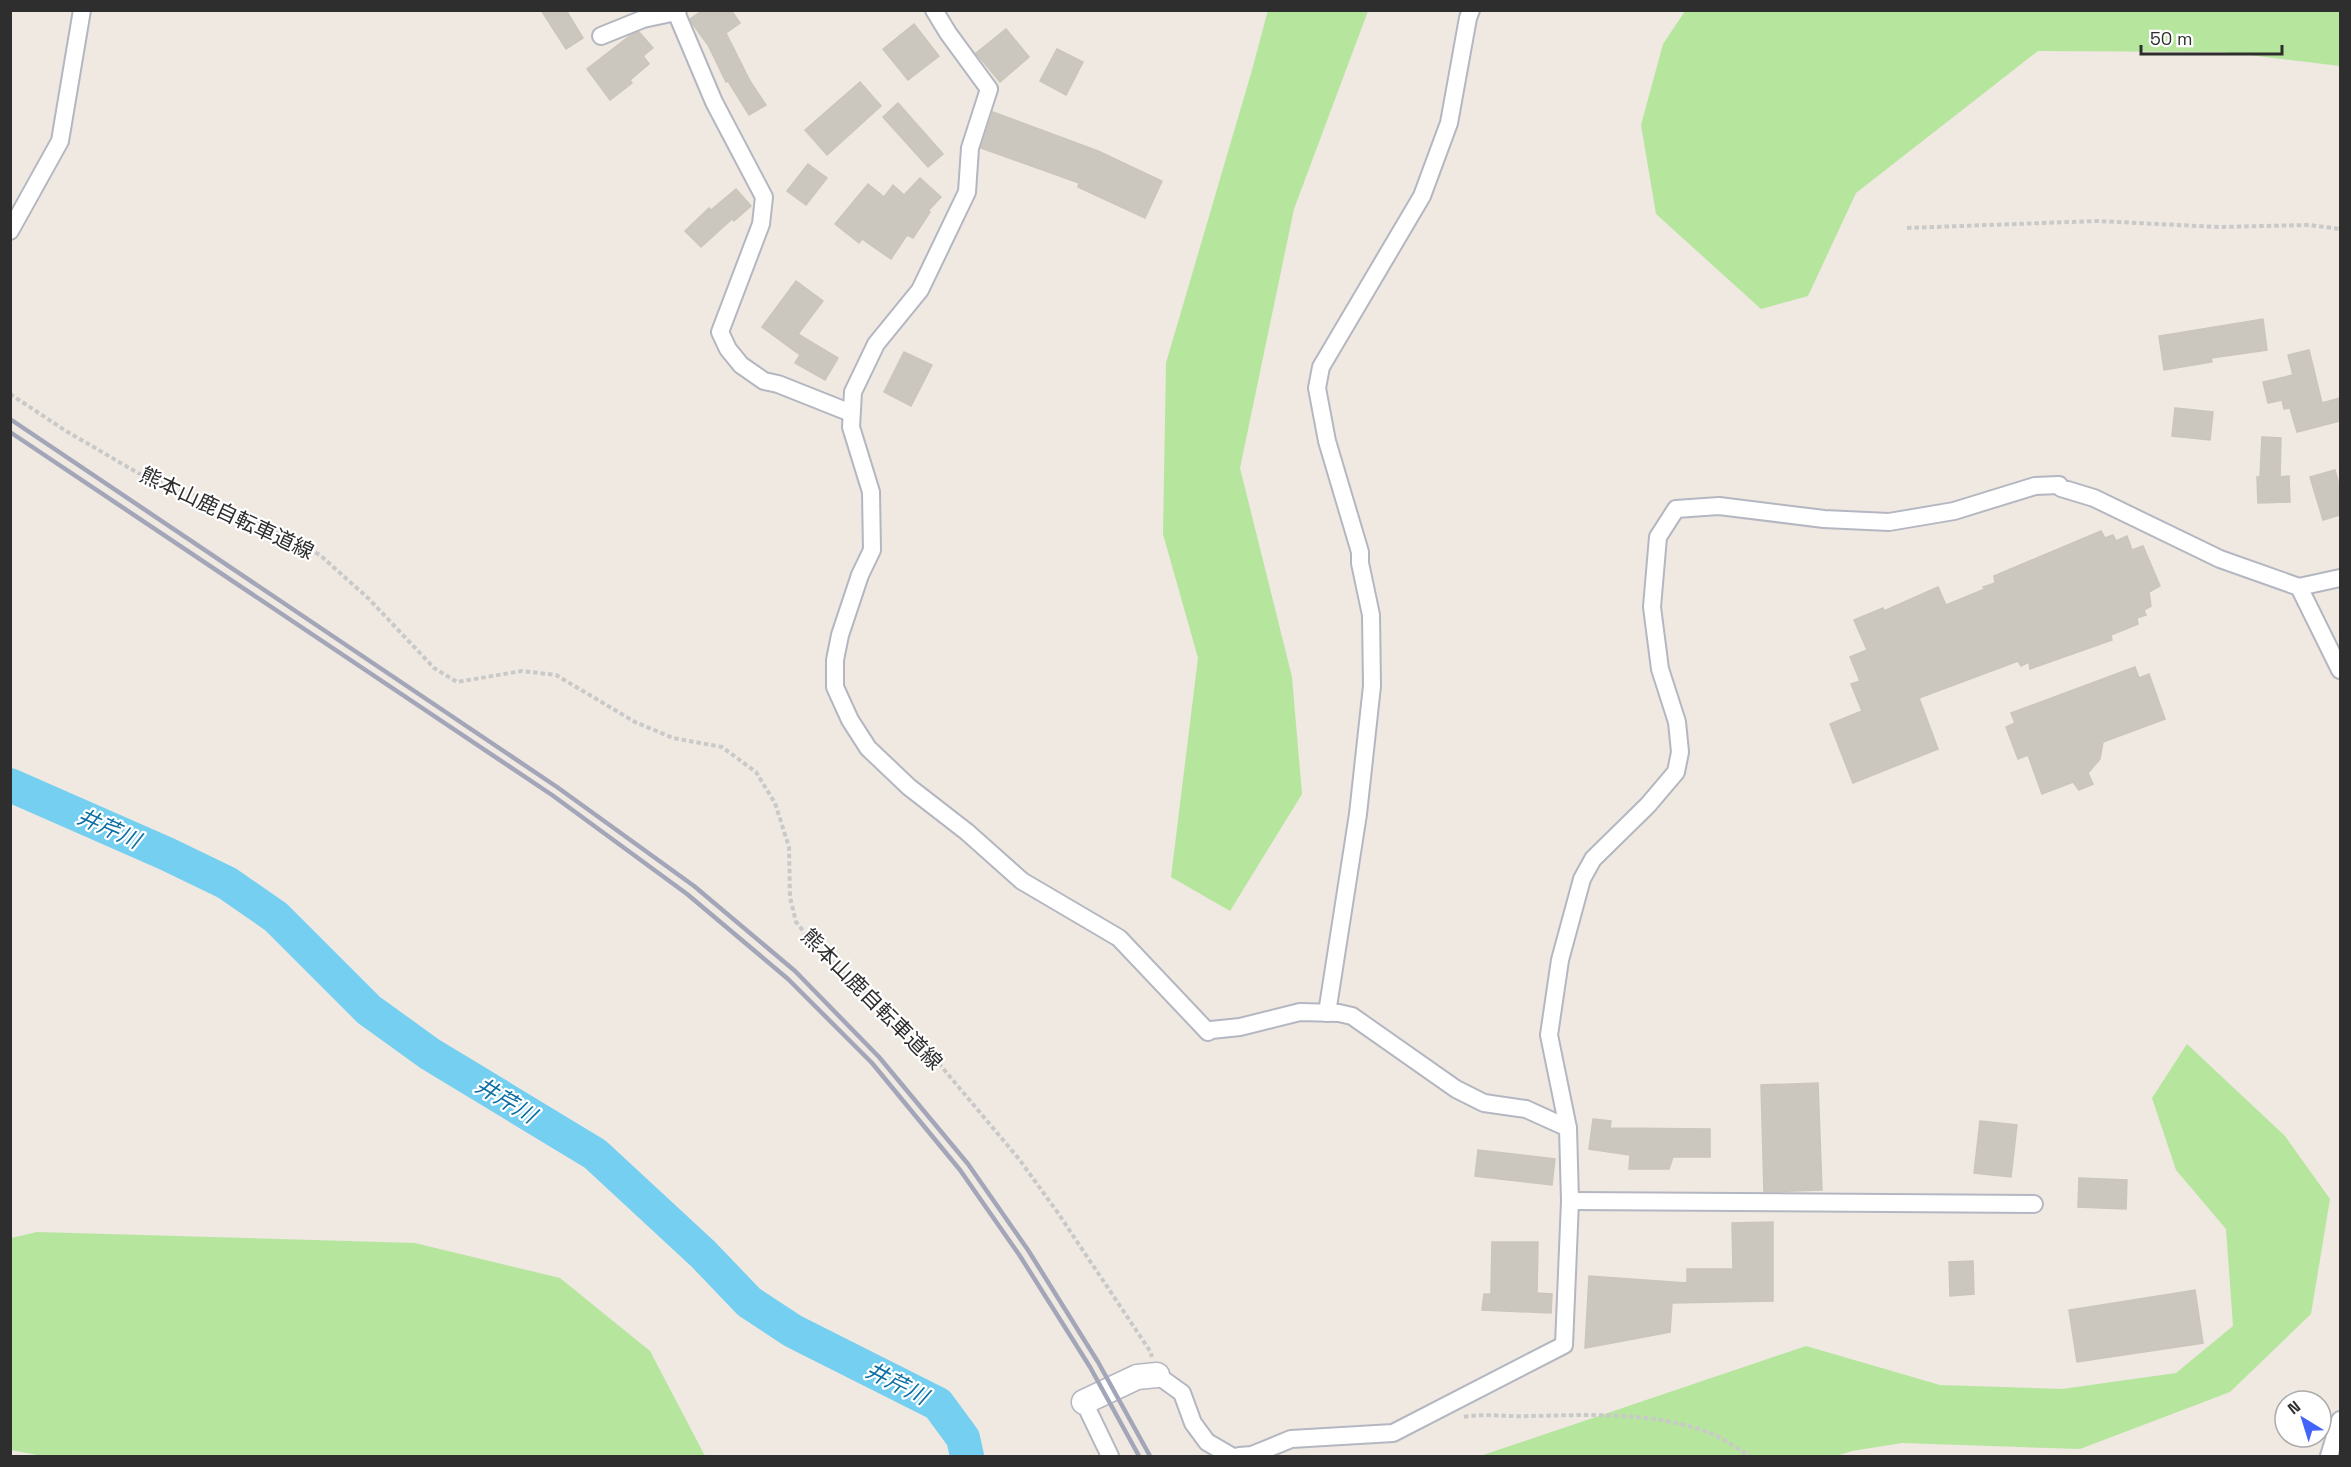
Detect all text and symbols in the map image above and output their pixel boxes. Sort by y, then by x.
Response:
scale bar [2141,18,2282,56]
text: 50 m [2150,27,2192,50]
street label: 熊本山鹿自転車道線 [136,461,318,565]
water label: 井芹川 [73,802,147,855]
street label: 熊本山鹿自転車道線 [796,923,948,1075]
water label: 井芹川 [470,1071,543,1130]
water label: 井芹川 [861,1356,935,1411]
north arrow [2273,1389,2333,1449]
text: N [2283,1396,2305,1419]

